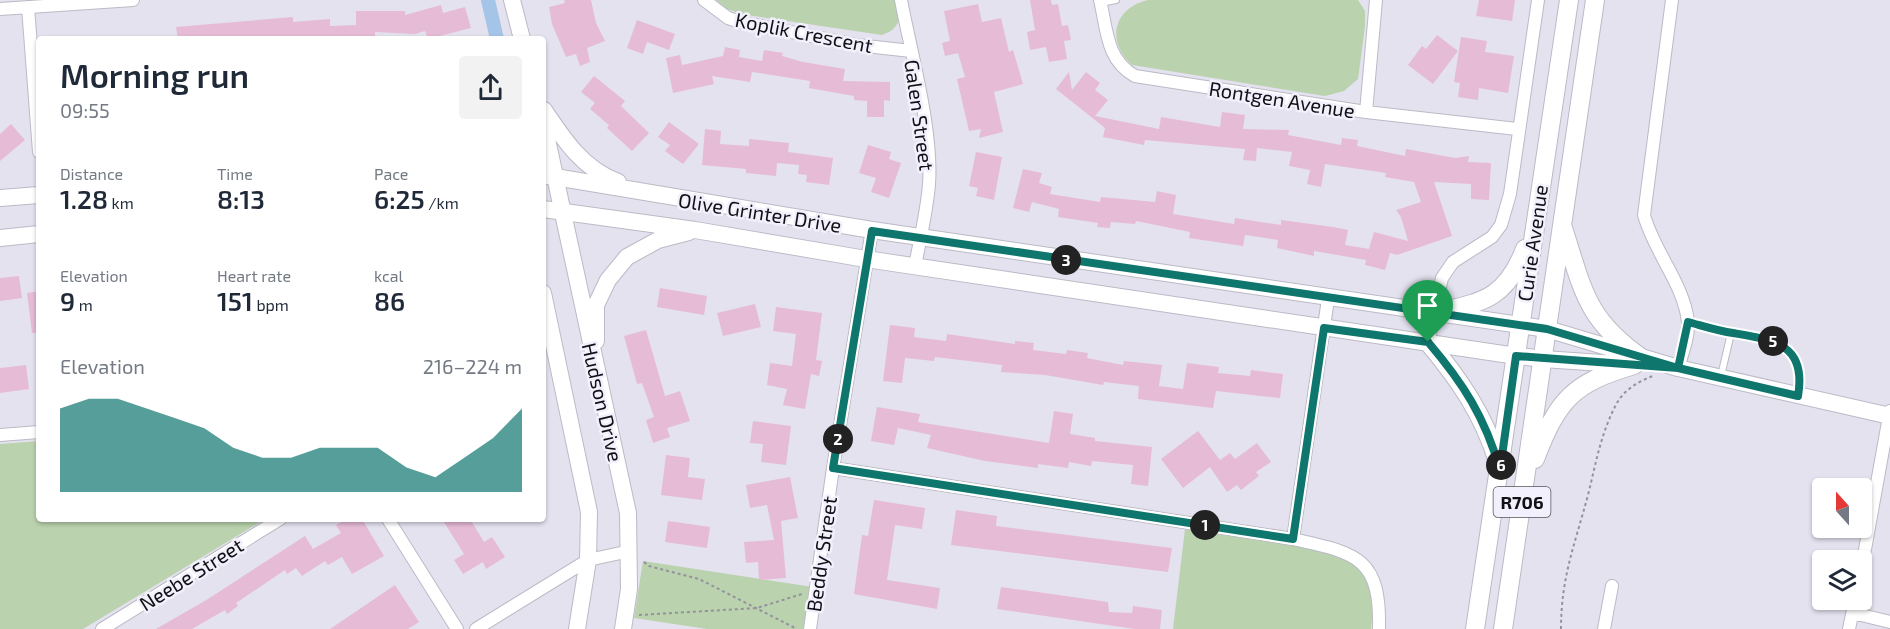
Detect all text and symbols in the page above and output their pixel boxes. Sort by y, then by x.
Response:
street label: Koplik Crescent [733,7,875,57]
text: Morning run [60,55,249,95]
button: share [459,56,522,119]
street label: Galen Street [900,58,940,172]
street label: Rontgen Avenue [1207,76,1357,122]
text: 09:55 [60,98,110,122]
text: Distance [60,164,123,183]
text: Time [217,164,253,183]
text: Pace [374,164,408,183]
text: 1.28 [60,183,108,214]
text: 8:13 [217,183,265,214]
text: 6:25 [374,183,425,214]
street label: Curie Avenue [1512,183,1552,303]
street label: Olive Grinter Drive [677,187,843,237]
text: km [108,193,134,212]
text: /km [425,193,459,212]
pin: 3 [1051,245,1081,275]
text: 3 [1061,250,1071,269]
text: Elevation [60,266,128,285]
text: Heart rate [217,266,291,285]
text: kcal [374,266,403,285]
pin [1402,280,1453,342]
text: 9 [60,285,75,316]
text: 151 [217,285,253,316]
text: 86 [374,285,405,316]
icon: arrive [1411,289,1444,322]
text: m [75,295,93,314]
text: bpm [253,295,289,314]
pin: 5 [1758,326,1788,356]
text: 5 [1769,331,1777,350]
street label: Hudson Drive [578,340,628,464]
text: Elevation [60,354,145,378]
text: 216–224 m [423,354,522,378]
pin: 2 [823,424,853,454]
text: 2 [833,429,843,448]
pin: 6 [1486,450,1516,480]
text: 6 [1496,455,1506,474]
north arrow [1812,478,1872,538]
map controls [1812,478,1872,610]
road number: R706 [1494,487,1550,517]
street label: Beddy Street [801,494,841,613]
pin: 1 [1190,510,1220,540]
text: 1 [1202,515,1208,534]
street label: Neebe Street [135,532,248,615]
button: layers [1812,550,1872,610]

